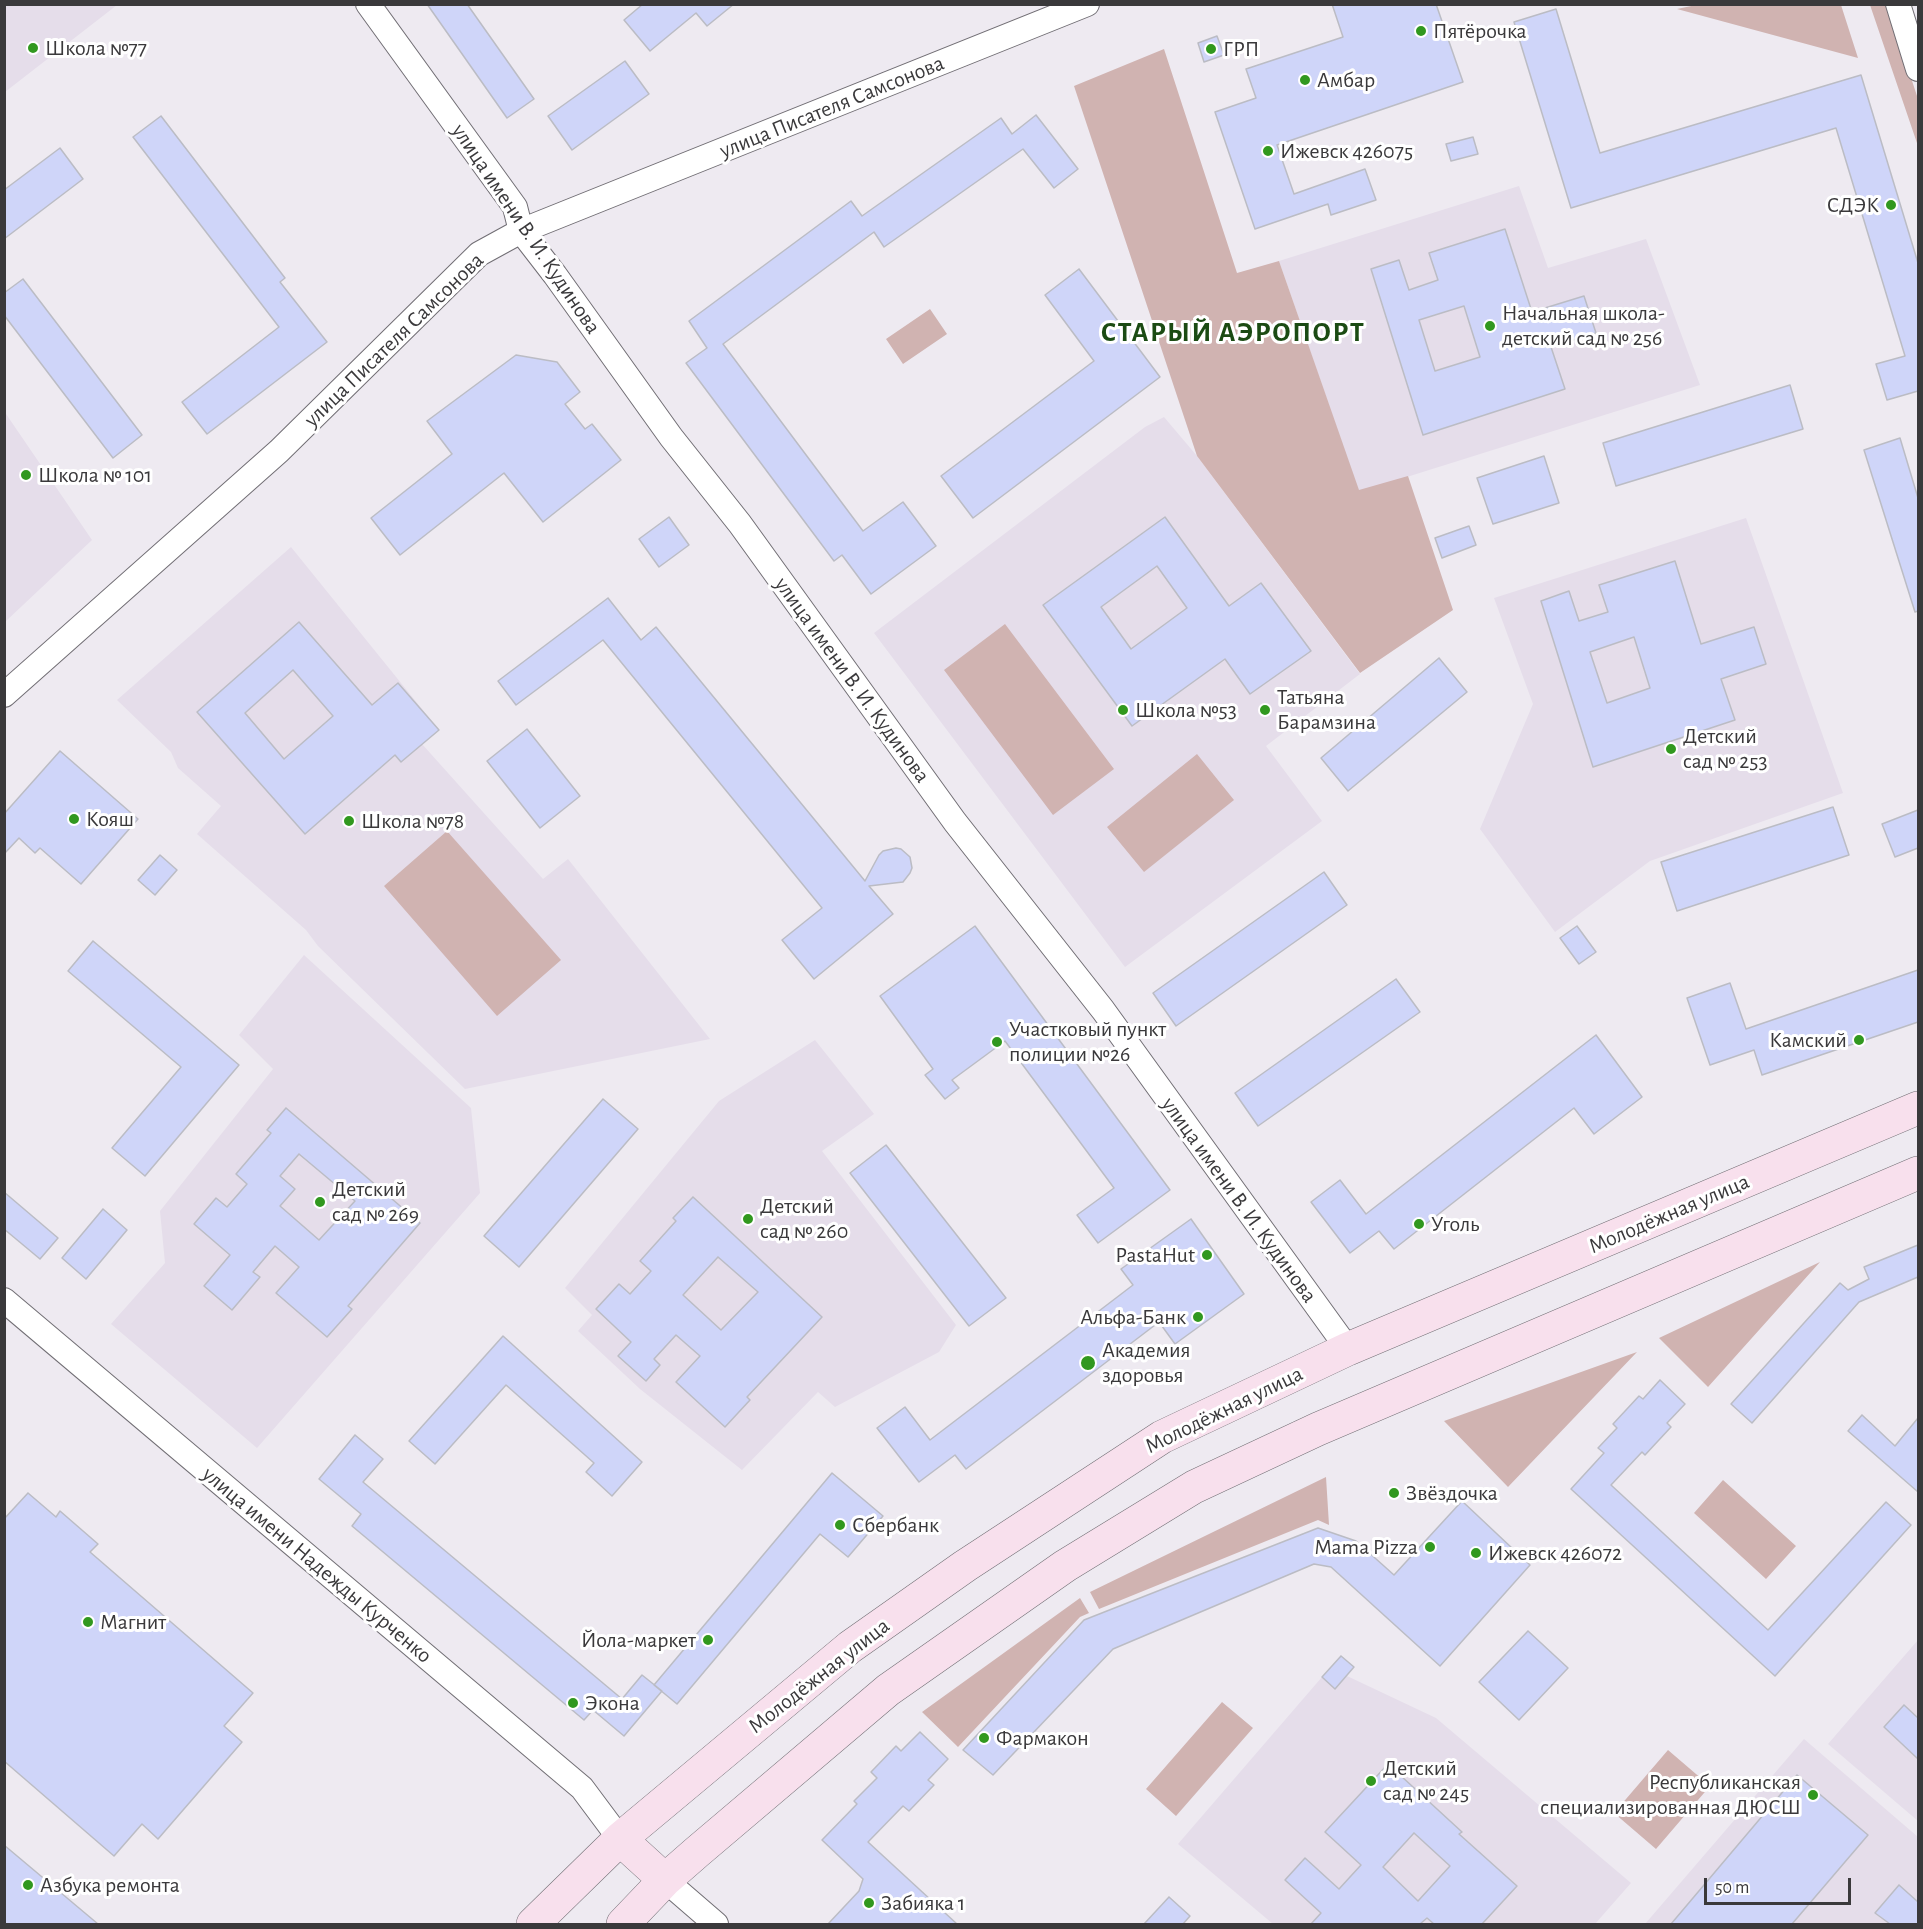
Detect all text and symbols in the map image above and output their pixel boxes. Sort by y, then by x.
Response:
place label: Пятёрочка [1433,18,1527,44]
marker: Пятёрочка [1414,24,1428,38]
place label: Школа №77 [45,35,147,61]
place label: ГРП [1223,36,1259,62]
marker: Школа №77 [26,41,40,55]
marker: ГРП [1204,42,1218,56]
street label: улица Писателя Самсонова [716,50,948,164]
place label: Амбар [1317,67,1375,93]
marker: Амбар [1298,73,1312,87]
street label: улица имени В. И. Кудинова [446,119,606,339]
place label: Ижевск 426075 [1280,138,1413,164]
marker: Ижевск 426075 [1261,144,1275,158]
place label: СДЭК [1827,192,1879,218]
marker: СДЭК [1884,198,1898,212]
street label: улица Писателя Самсонова [299,247,489,433]
place label: Начальная школа- детский сад № 256 [1502,300,1665,352]
district label: СТАРЫЙ АЭРОПОРТ [1101,316,1365,350]
marker: Начальная школа- детский сад № 256 [1483,319,1497,333]
place label: Школа № 101 [38,462,152,488]
marker: Школа № 101 [19,468,33,482]
street label: улица имени В. И. Кудинова [769,572,935,788]
place label: Татьяна Барамзина [1277,684,1376,736]
place label: Школа №53 [1135,697,1237,723]
marker: Школа №53 [1116,703,1130,717]
marker: Татьяна Барамзина [1258,703,1272,717]
place label: Детский сад № 253 [1683,723,1768,774]
marker: Детский сад № 253 [1664,742,1678,756]
place label: Кояш [86,806,134,832]
place label: Школа №78 [361,808,464,834]
marker: Кояш [67,812,81,826]
marker: Школа №78 [342,814,356,828]
place label: Участковый пункт полиции №26 [1009,1016,1166,1068]
place label: Камский [1769,1027,1847,1053]
marker: Камский [1852,1033,1866,1047]
marker: Участковый пункт полиции №26 [990,1035,1004,1049]
street label: улица имени В. И. Кудинова [1156,1092,1322,1308]
street label: Молодёжная улица [1585,1168,1753,1260]
place label: Детский сад № 269 [332,1176,419,1228]
place label: Детский сад № 260 [760,1193,848,1244]
marker: Детский сад № 269 [313,1195,327,1209]
place label: Уголь [1431,1211,1479,1237]
marker: Детский сад № 260 [741,1212,755,1226]
marker: Уголь [1412,1217,1426,1231]
place label: PastaHut [1116,1242,1195,1268]
marker: PastaHut [1200,1248,1214,1262]
place label: Альфа-Банк [1080,1304,1186,1330]
marker: Альфа-Банк [1191,1310,1205,1324]
place label: Академия здоровья [1102,1337,1191,1388]
marker: Академия здоровья [1079,1354,1097,1372]
street label: Молодёжная улица [1141,1360,1307,1460]
street label: улица имени Надежды Курченко [197,1461,437,1669]
place label: Звёздочка [1406,1480,1498,1506]
marker: Звёздочка [1387,1486,1401,1500]
place label: Сбербанк [852,1512,939,1538]
marker: Сбербанк [833,1518,847,1532]
place label: Mama Pizza [1314,1534,1418,1560]
marker: Mama Pizza [1423,1540,1437,1554]
place label: Ижевск 426072 [1488,1540,1622,1566]
marker: Ижевск 426072 [1469,1546,1483,1560]
place label: Магнит [100,1609,166,1635]
street label: Молодёжная улица [743,1613,895,1739]
marker: Магнит [81,1615,95,1629]
place label: Йола-маркет [581,1627,696,1653]
marker: Йола-маркет [701,1633,715,1647]
place label: Экона [585,1690,640,1716]
marker: Экона [566,1696,580,1710]
place label: Фармакон [996,1725,1089,1751]
marker: Фармакон [977,1731,991,1745]
place label: Детский сад № 245 [1383,1755,1469,1807]
place label: Республиканская специализированная ДЮСШ [1540,1769,1801,1820]
marker: Детский сад № 245 [1364,1774,1378,1788]
marker: Республиканская специализированная ДЮСШ [1806,1788,1820,1802]
scale bar [1707,1866,1854,1904]
place label: Азбука ремонта [40,1872,180,1898]
marker: Азбука ремонта [21,1878,35,1892]
text: 50 m [1715,1879,1749,1897]
place label: Забияка 1 [881,1890,965,1916]
marker: Забияка 1 [862,1896,876,1910]

